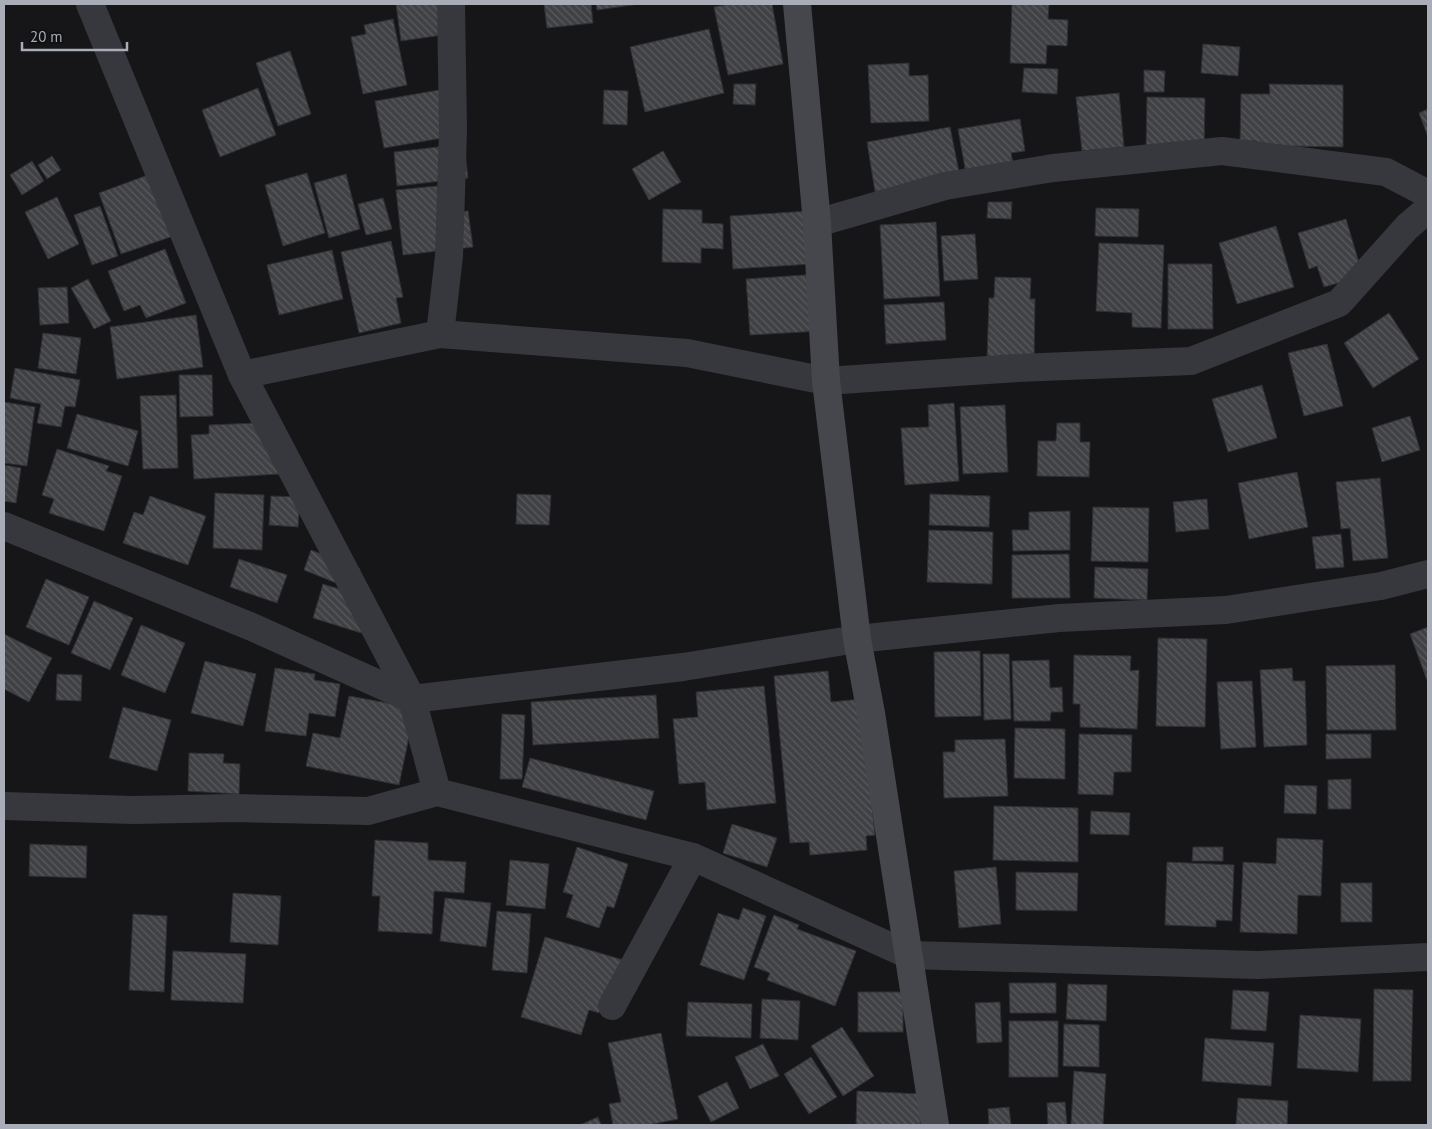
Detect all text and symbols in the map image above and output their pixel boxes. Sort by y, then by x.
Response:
scale bar [22,20,128,52]
text: 20 m [30,27,63,46]

